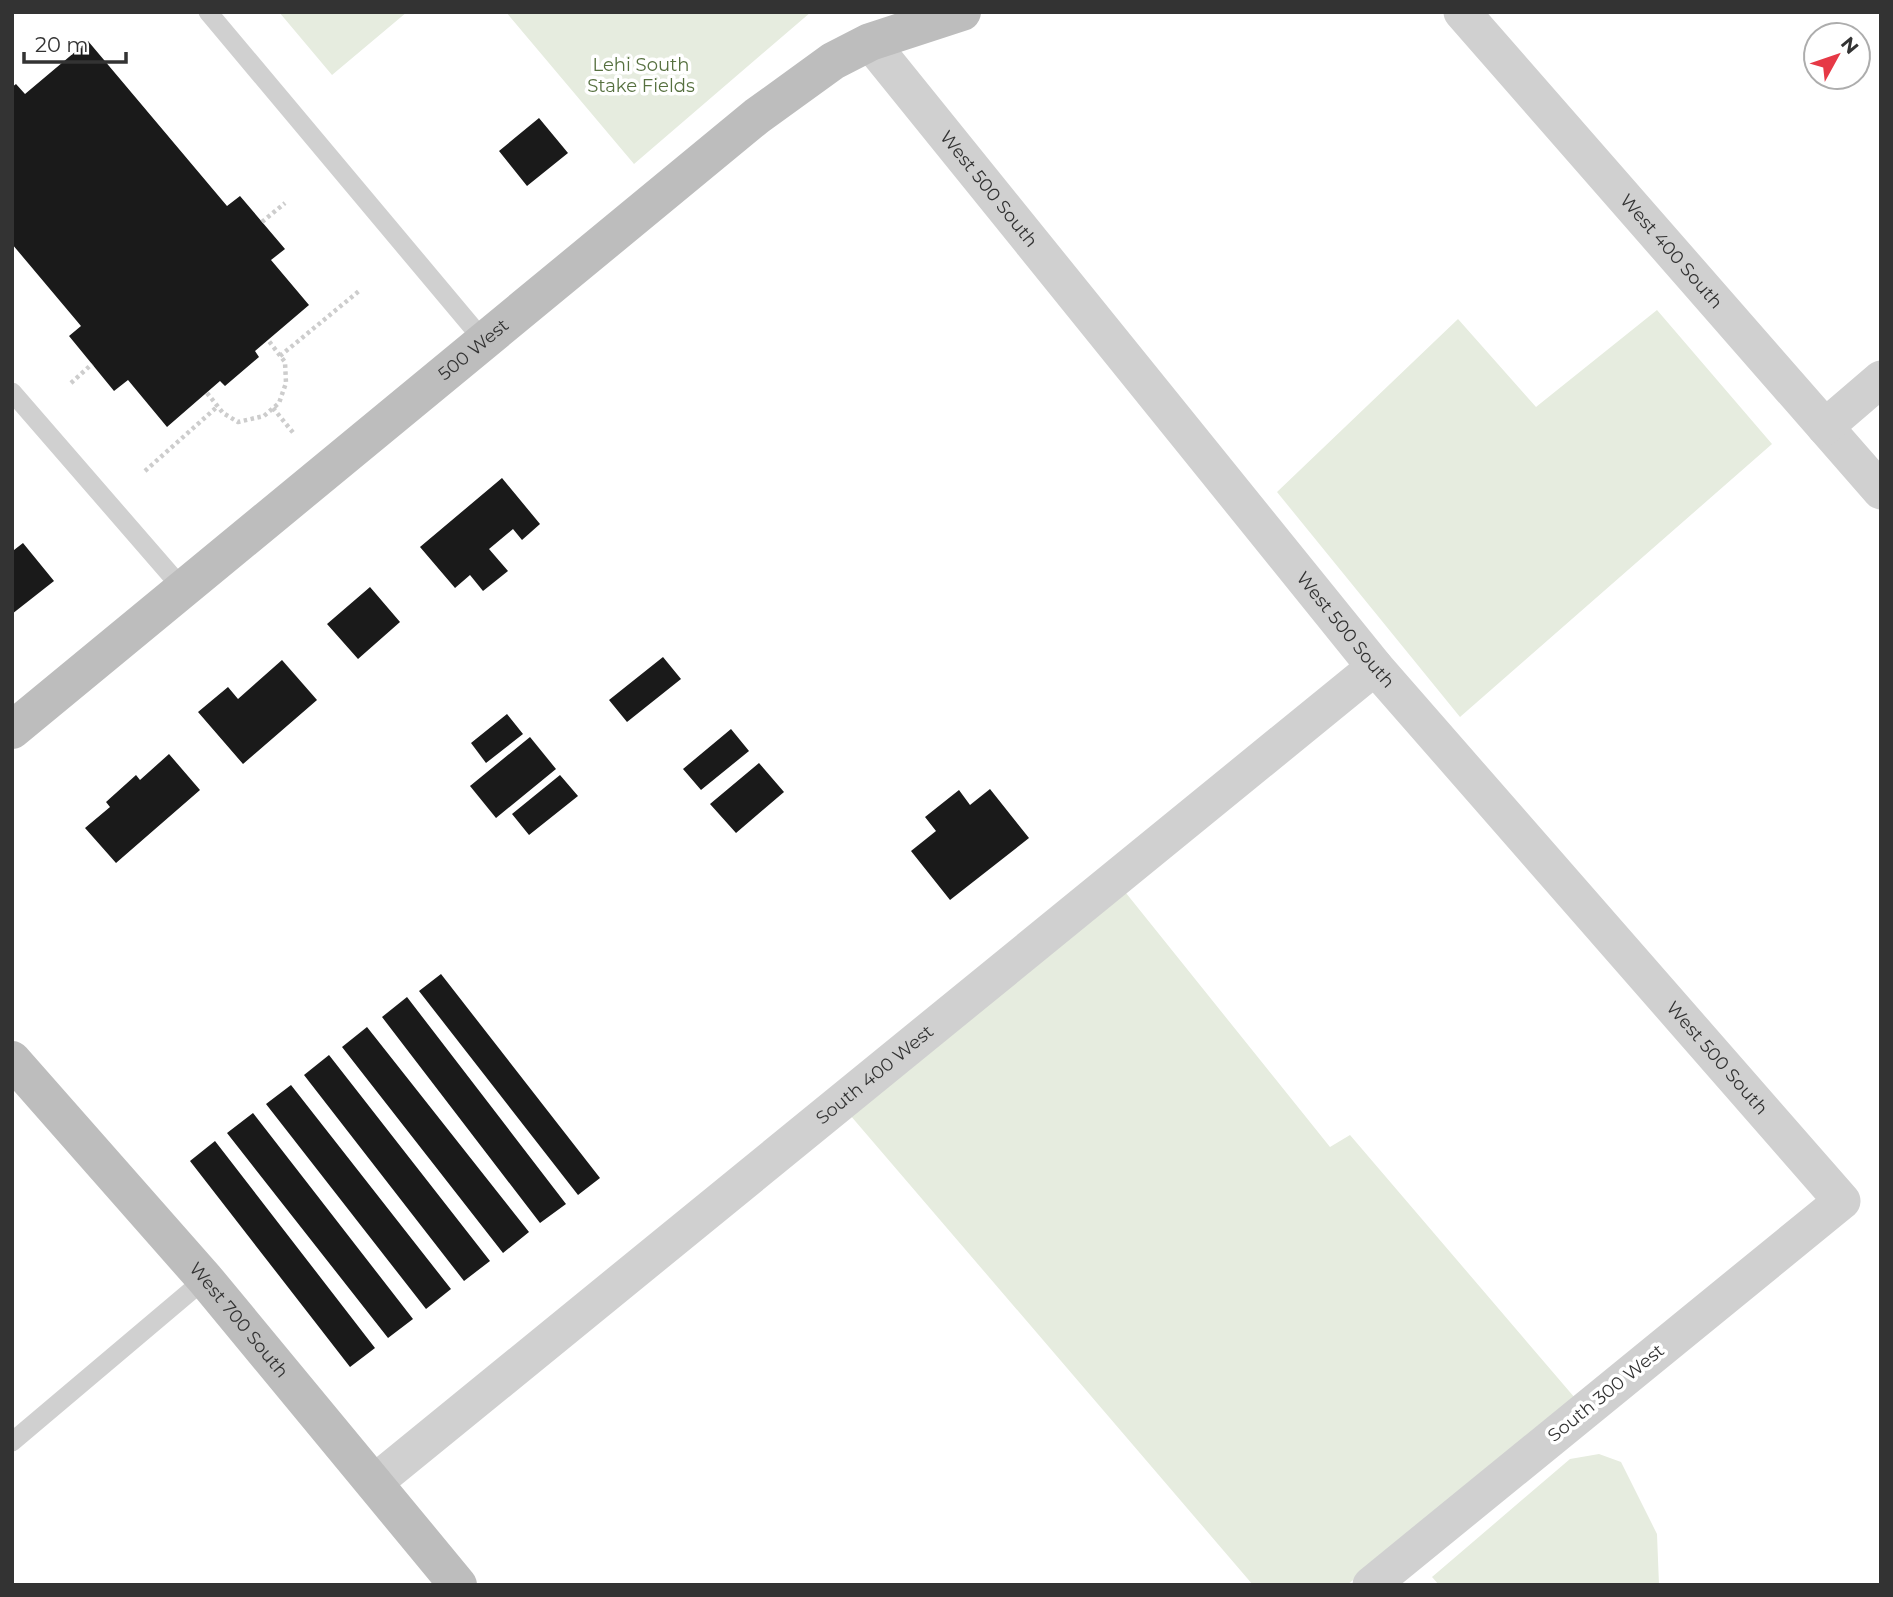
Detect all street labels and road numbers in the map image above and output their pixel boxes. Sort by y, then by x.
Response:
street label: West 500 South [935,126,1042,252]
street label: West 400 South [1615,189,1727,313]
street label: 500 West [434,314,513,385]
street label: West 500 South [1291,567,1399,692]
street label: West 500 South [1661,997,1772,1119]
street label: South 400 West [812,1020,938,1129]
street label: West 700 South [184,1258,293,1382]
street label: South 300 West [1543,1339,1669,1447]

